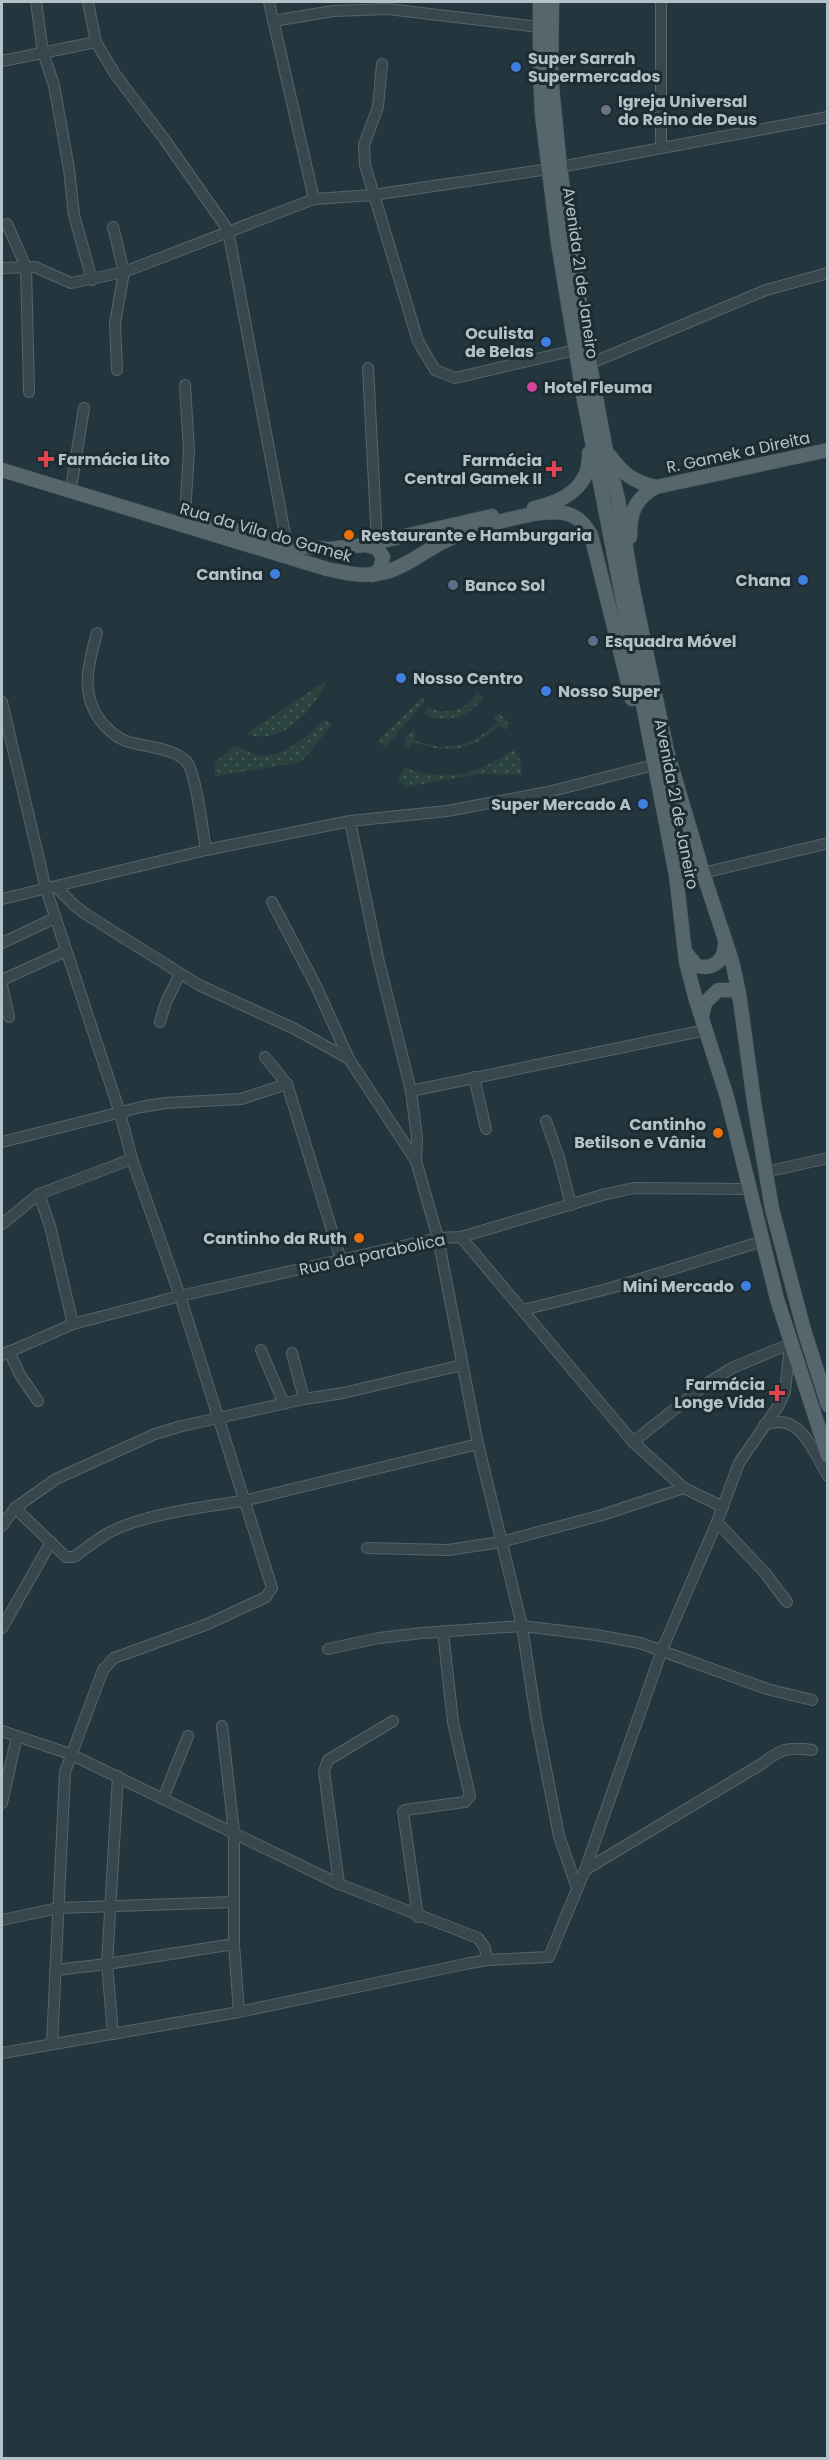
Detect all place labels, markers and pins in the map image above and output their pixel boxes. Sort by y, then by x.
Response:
place label: Super Sarrah Supermercados [528,47,660,88]
marker: Super Sarrah Supermercados [509,60,523,74]
place label: Igreja Universal do Reino de Deus [618,90,757,131]
marker: Igreja Universal do Reino de Deus [599,103,613,117]
place label: Oculista de Belas [465,322,534,363]
marker: Oculista de Belas [539,335,553,349]
place label: Hotel Fleuma [544,376,652,399]
marker: Hotel Fleuma [525,380,539,394]
place label: Farmácia Lito [58,448,170,471]
place label: Farmácia Central Gamek II [404,449,542,490]
marker: Farmácia Lito [39,452,53,466]
marker: Farmácia Central Gamek II [547,462,561,476]
place label: Restaurante e Hamburgaria [361,524,592,547]
marker: Restaurante e Hamburgaria [342,528,356,542]
place label: Cantina [196,563,263,586]
marker: Cantina [268,567,282,581]
place label: Chana [736,569,791,592]
marker: Chana [796,573,810,587]
place label: Banco Sol [465,574,545,597]
marker: Banco Sol [446,578,460,592]
place label: Esquadra Móvel [605,630,737,653]
marker: Esquadra Móvel [586,634,600,648]
place label: Nosso Centro [413,667,523,690]
marker: Nosso Centro [394,671,408,685]
place label: Nosso Super [558,680,660,703]
marker: Nosso Super [539,684,553,698]
place label: Super Mercado A [491,793,631,816]
marker: Super Mercado A [636,797,650,811]
place label: Cantinho Betilson e Vânia [574,1113,706,1154]
marker: Cantinho Betilson e Vânia [711,1126,725,1140]
place label: Cantinho da Ruth [203,1227,347,1250]
marker: Cantinho da Ruth [352,1231,366,1245]
place label: Mini Mercado [623,1275,734,1298]
marker: Mini Mercado [739,1279,753,1293]
place label: Farmácia Longe Vida [674,1373,765,1414]
marker: Farmácia Longe Vida [770,1386,784,1400]

